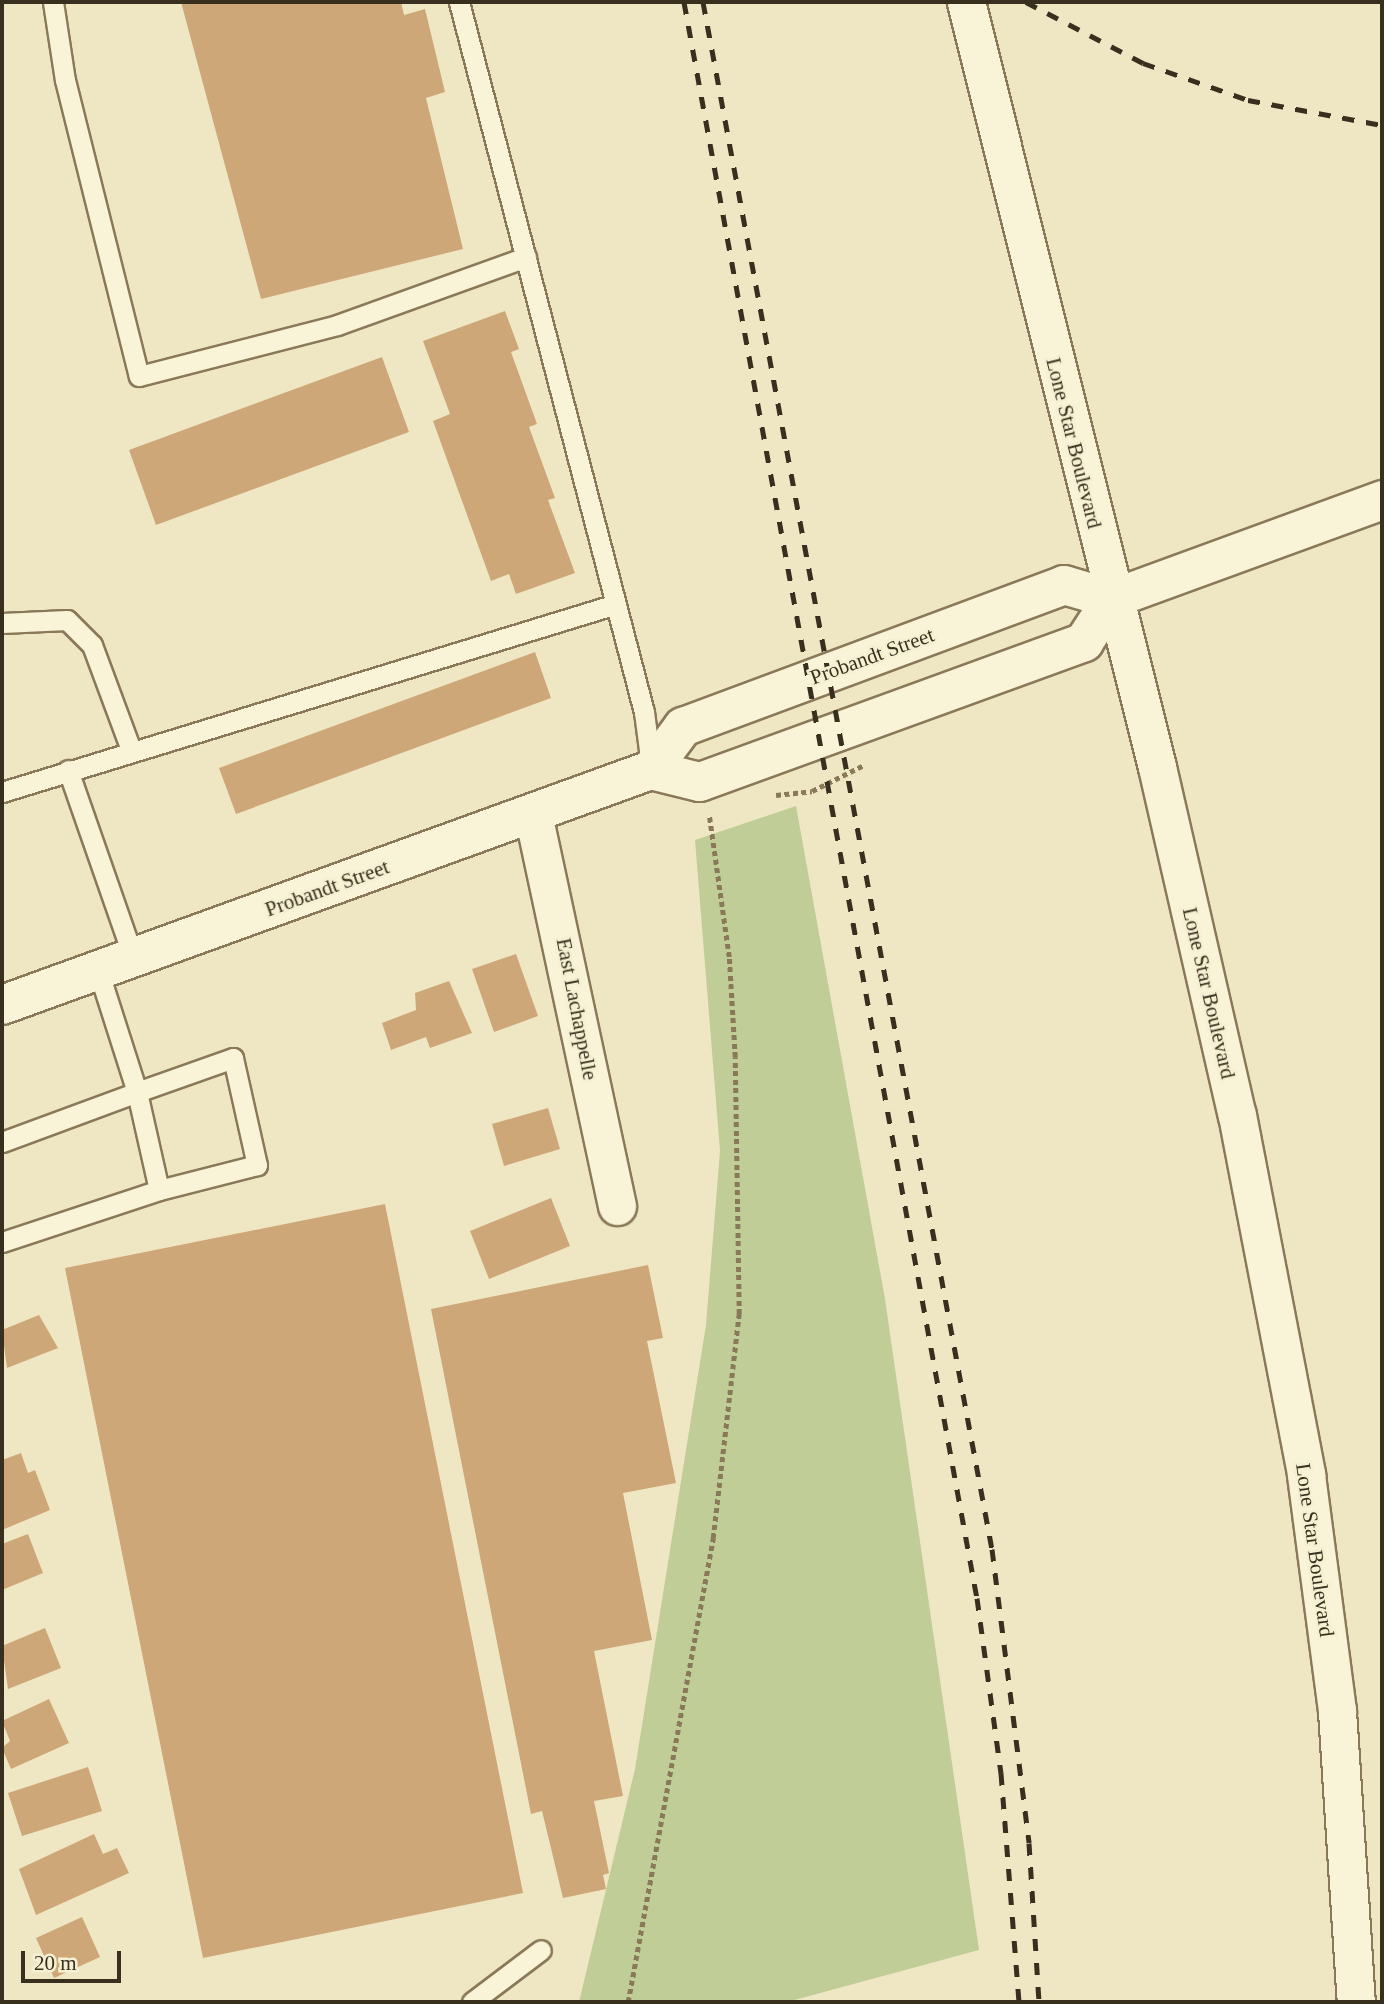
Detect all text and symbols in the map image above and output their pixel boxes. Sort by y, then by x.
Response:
street label: Lone Star Boulevard [1041,355,1107,531]
street label: Probandt Street [807,622,937,690]
street label: Probandt Street [262,854,392,922]
street label: Lone Star Boulevard [1177,905,1241,1081]
street label: East Lachappelle [551,936,603,1082]
street label: Lone Star Boulevard [1290,1462,1340,1638]
scale bar [24,1938,124,1982]
text: 20 m [34,1951,77,1975]

